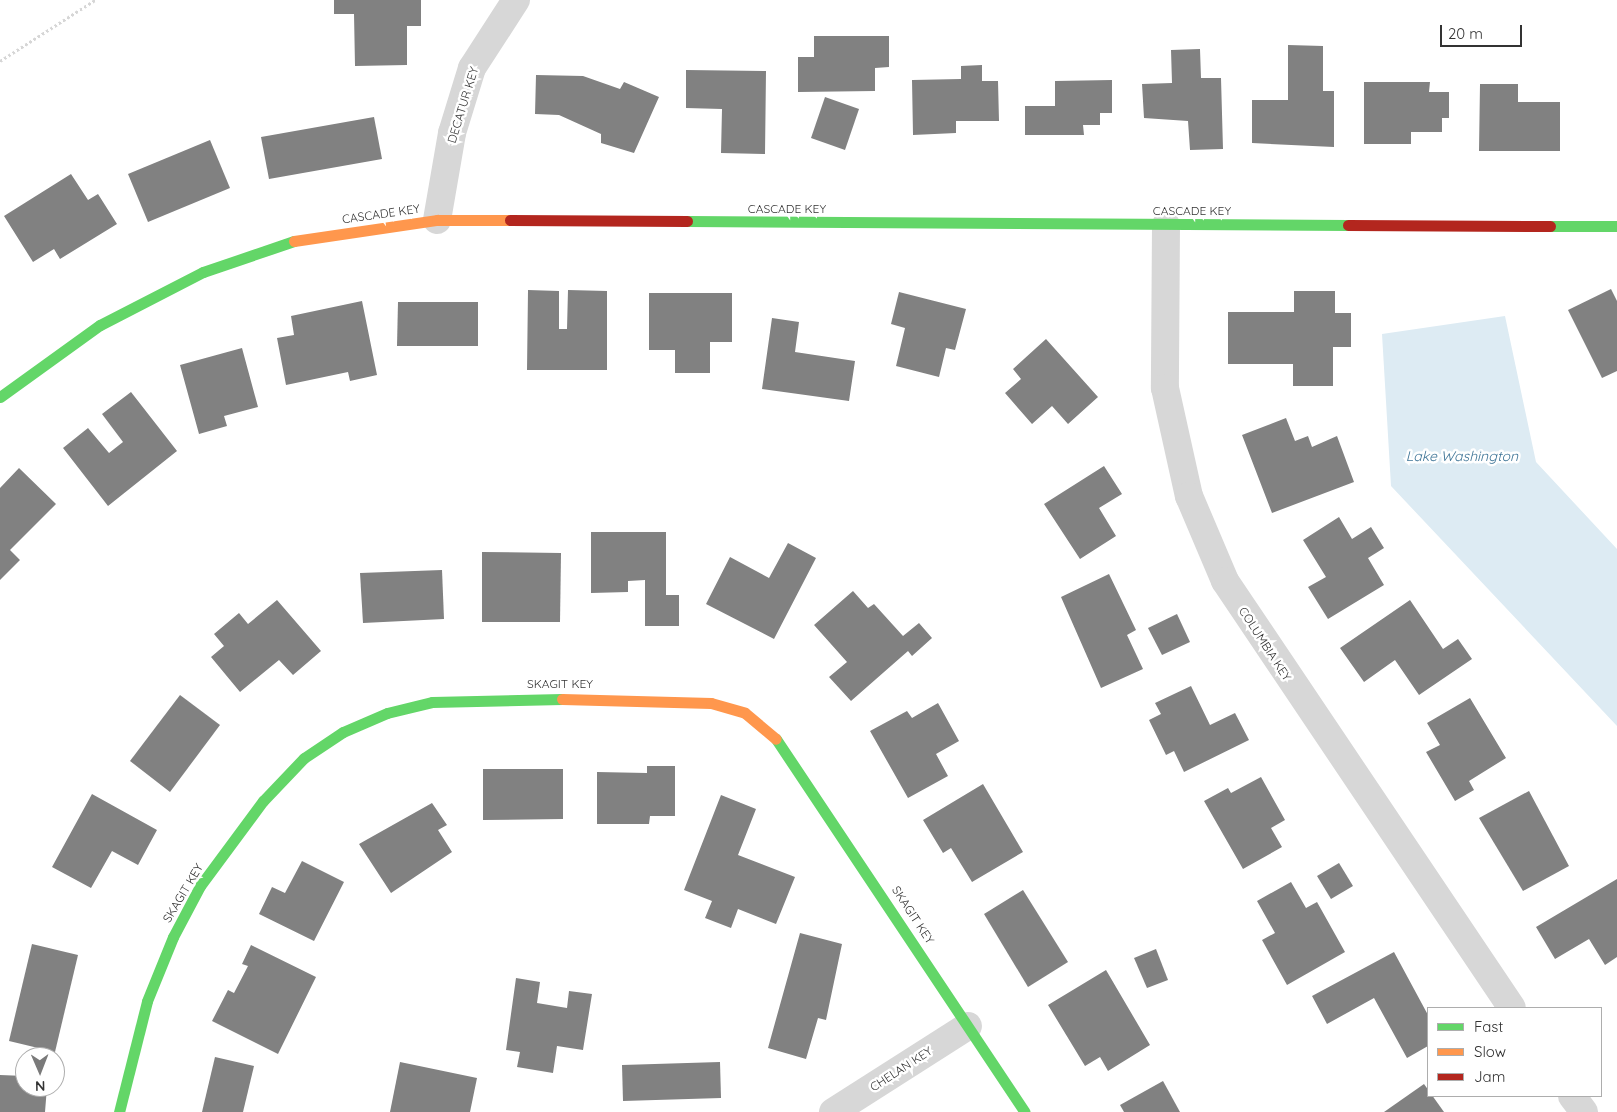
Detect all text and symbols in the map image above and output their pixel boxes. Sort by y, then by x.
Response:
scale bar [1442,15,1524,47]
text: 20 m [1448,24,1483,43]
street label: DECATUR KEY [445,65,481,145]
street label: CASCADE KEY [341,201,421,227]
street label: CASCADE KEY [748,202,826,216]
street label: CASCADE KEY [1153,204,1231,218]
water label: Lake Washington [1406,448,1518,464]
street label: COLUMBIA KEY [1236,604,1294,684]
street label: SKAGIT KEY [527,677,593,691]
street label: SKAGIT KEY [160,861,206,925]
street label: SKAGIT KEY [889,883,937,947]
legend [1427,1007,1602,1097]
text: Fast [1474,1017,1503,1036]
text: Slow [1474,1042,1506,1061]
street label: CHELAN KEY [867,1044,935,1094]
north arrow [15,1047,65,1097]
text: Jam [1474,1067,1505,1086]
text: N [35,1077,46,1095]

